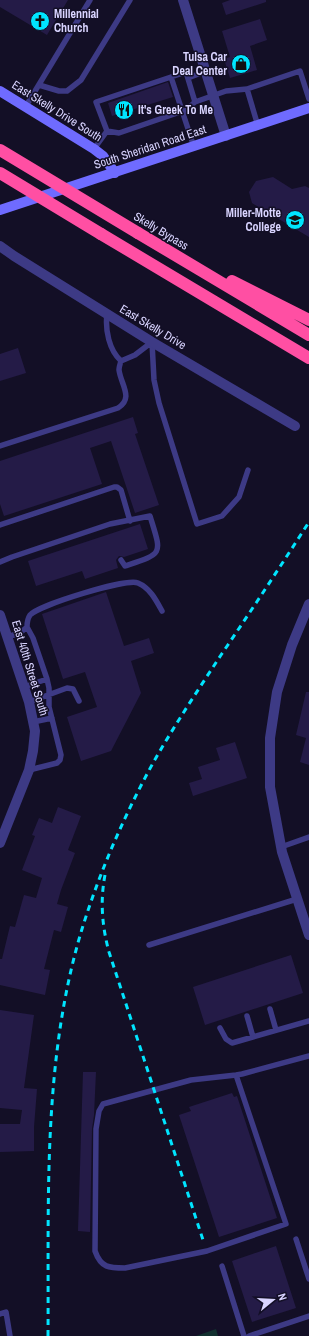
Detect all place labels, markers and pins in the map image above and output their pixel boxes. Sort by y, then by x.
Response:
place label: Millennial Church [54,6,99,36]
church icon: Millennial Church [29,10,51,32]
place label: Tulsa Car Deal Center [172,49,227,79]
shop icon: Tulsa Car Deal Center [230,53,252,75]
restaurant icon: It's Greek To Me [113,99,135,121]
place label: It's Greek To Me [138,102,213,118]
place label: Miller-Motte College [226,205,282,235]
school or university icon: Miller-Motte College [284,209,306,231]

